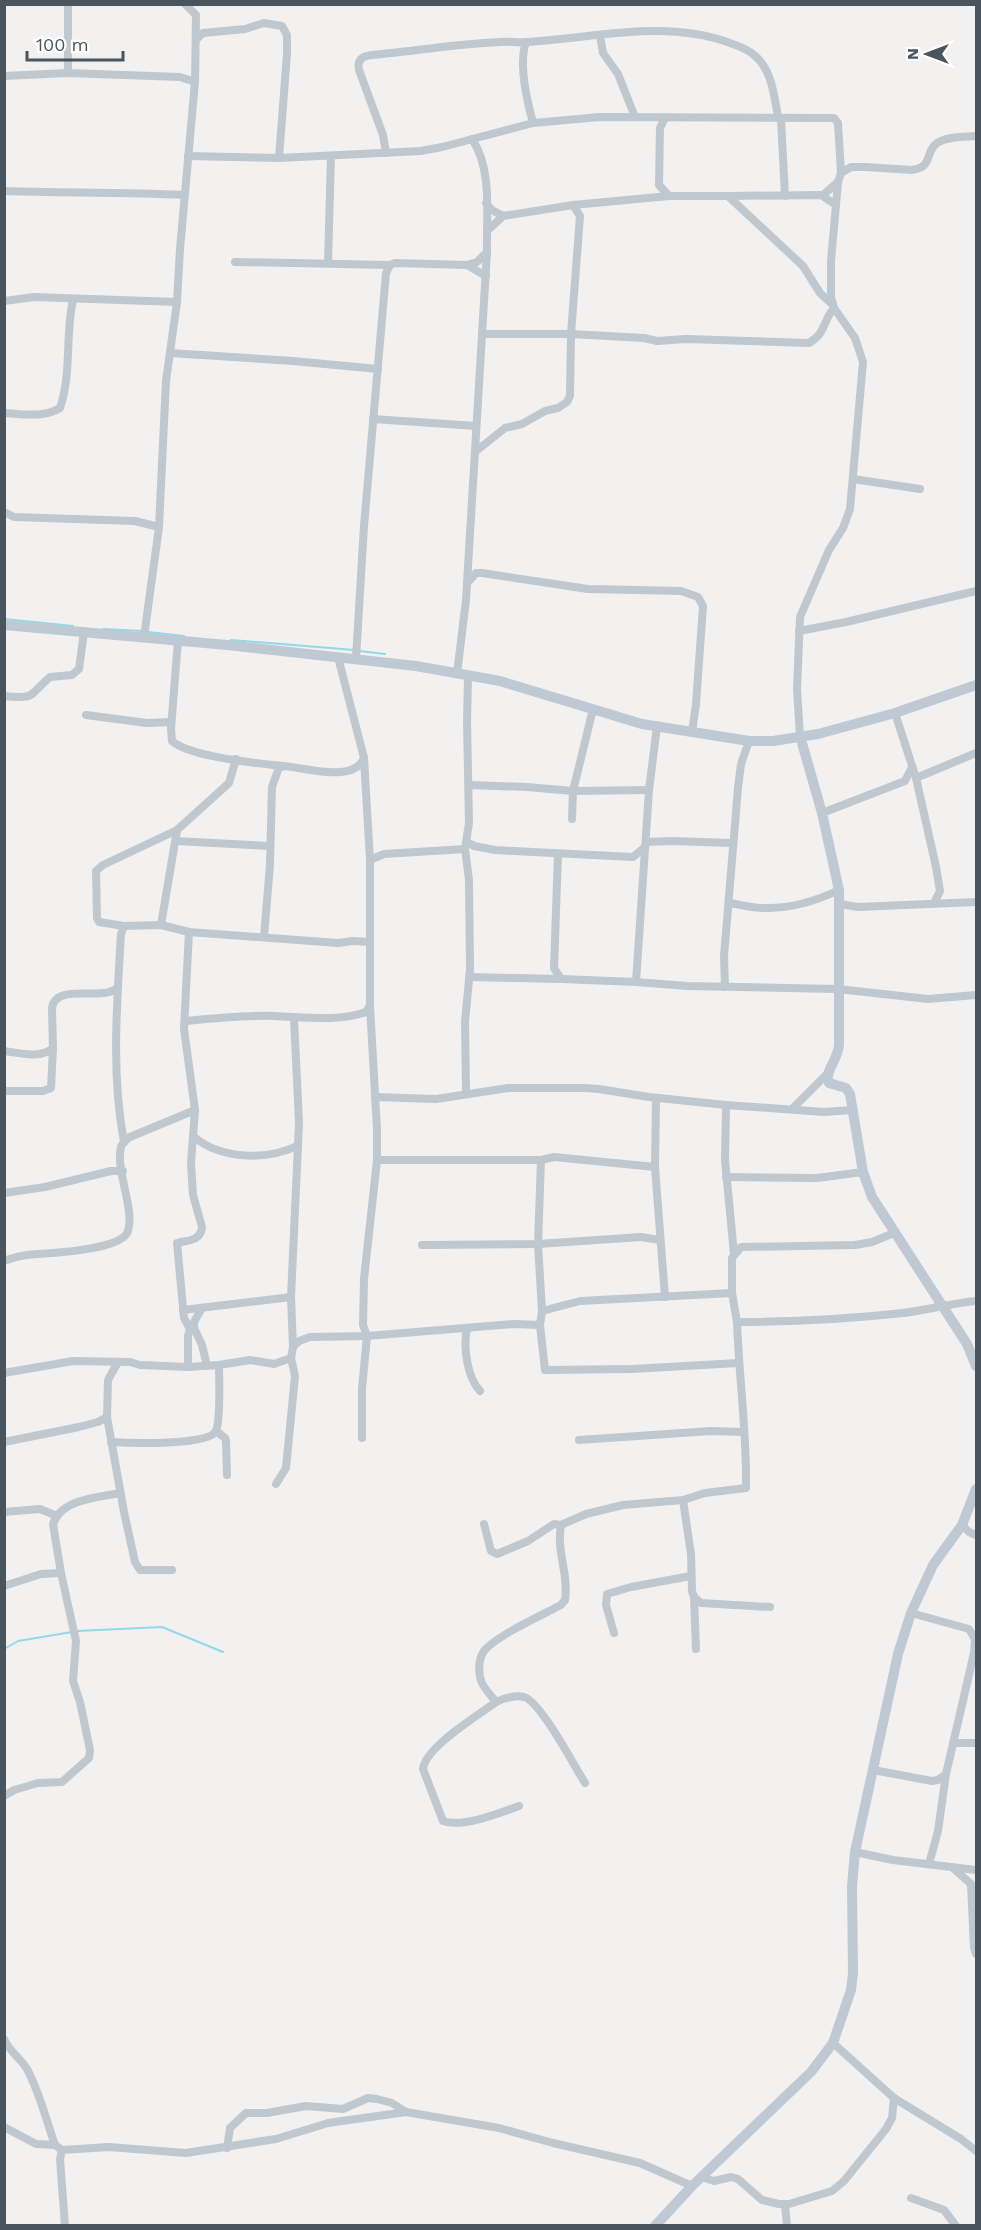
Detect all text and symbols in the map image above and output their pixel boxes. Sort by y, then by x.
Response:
scale bar [27,24,123,62]
north arrow [897,24,957,84]
text: 100 m [36,34,89,55]
text: N [903,48,922,60]

